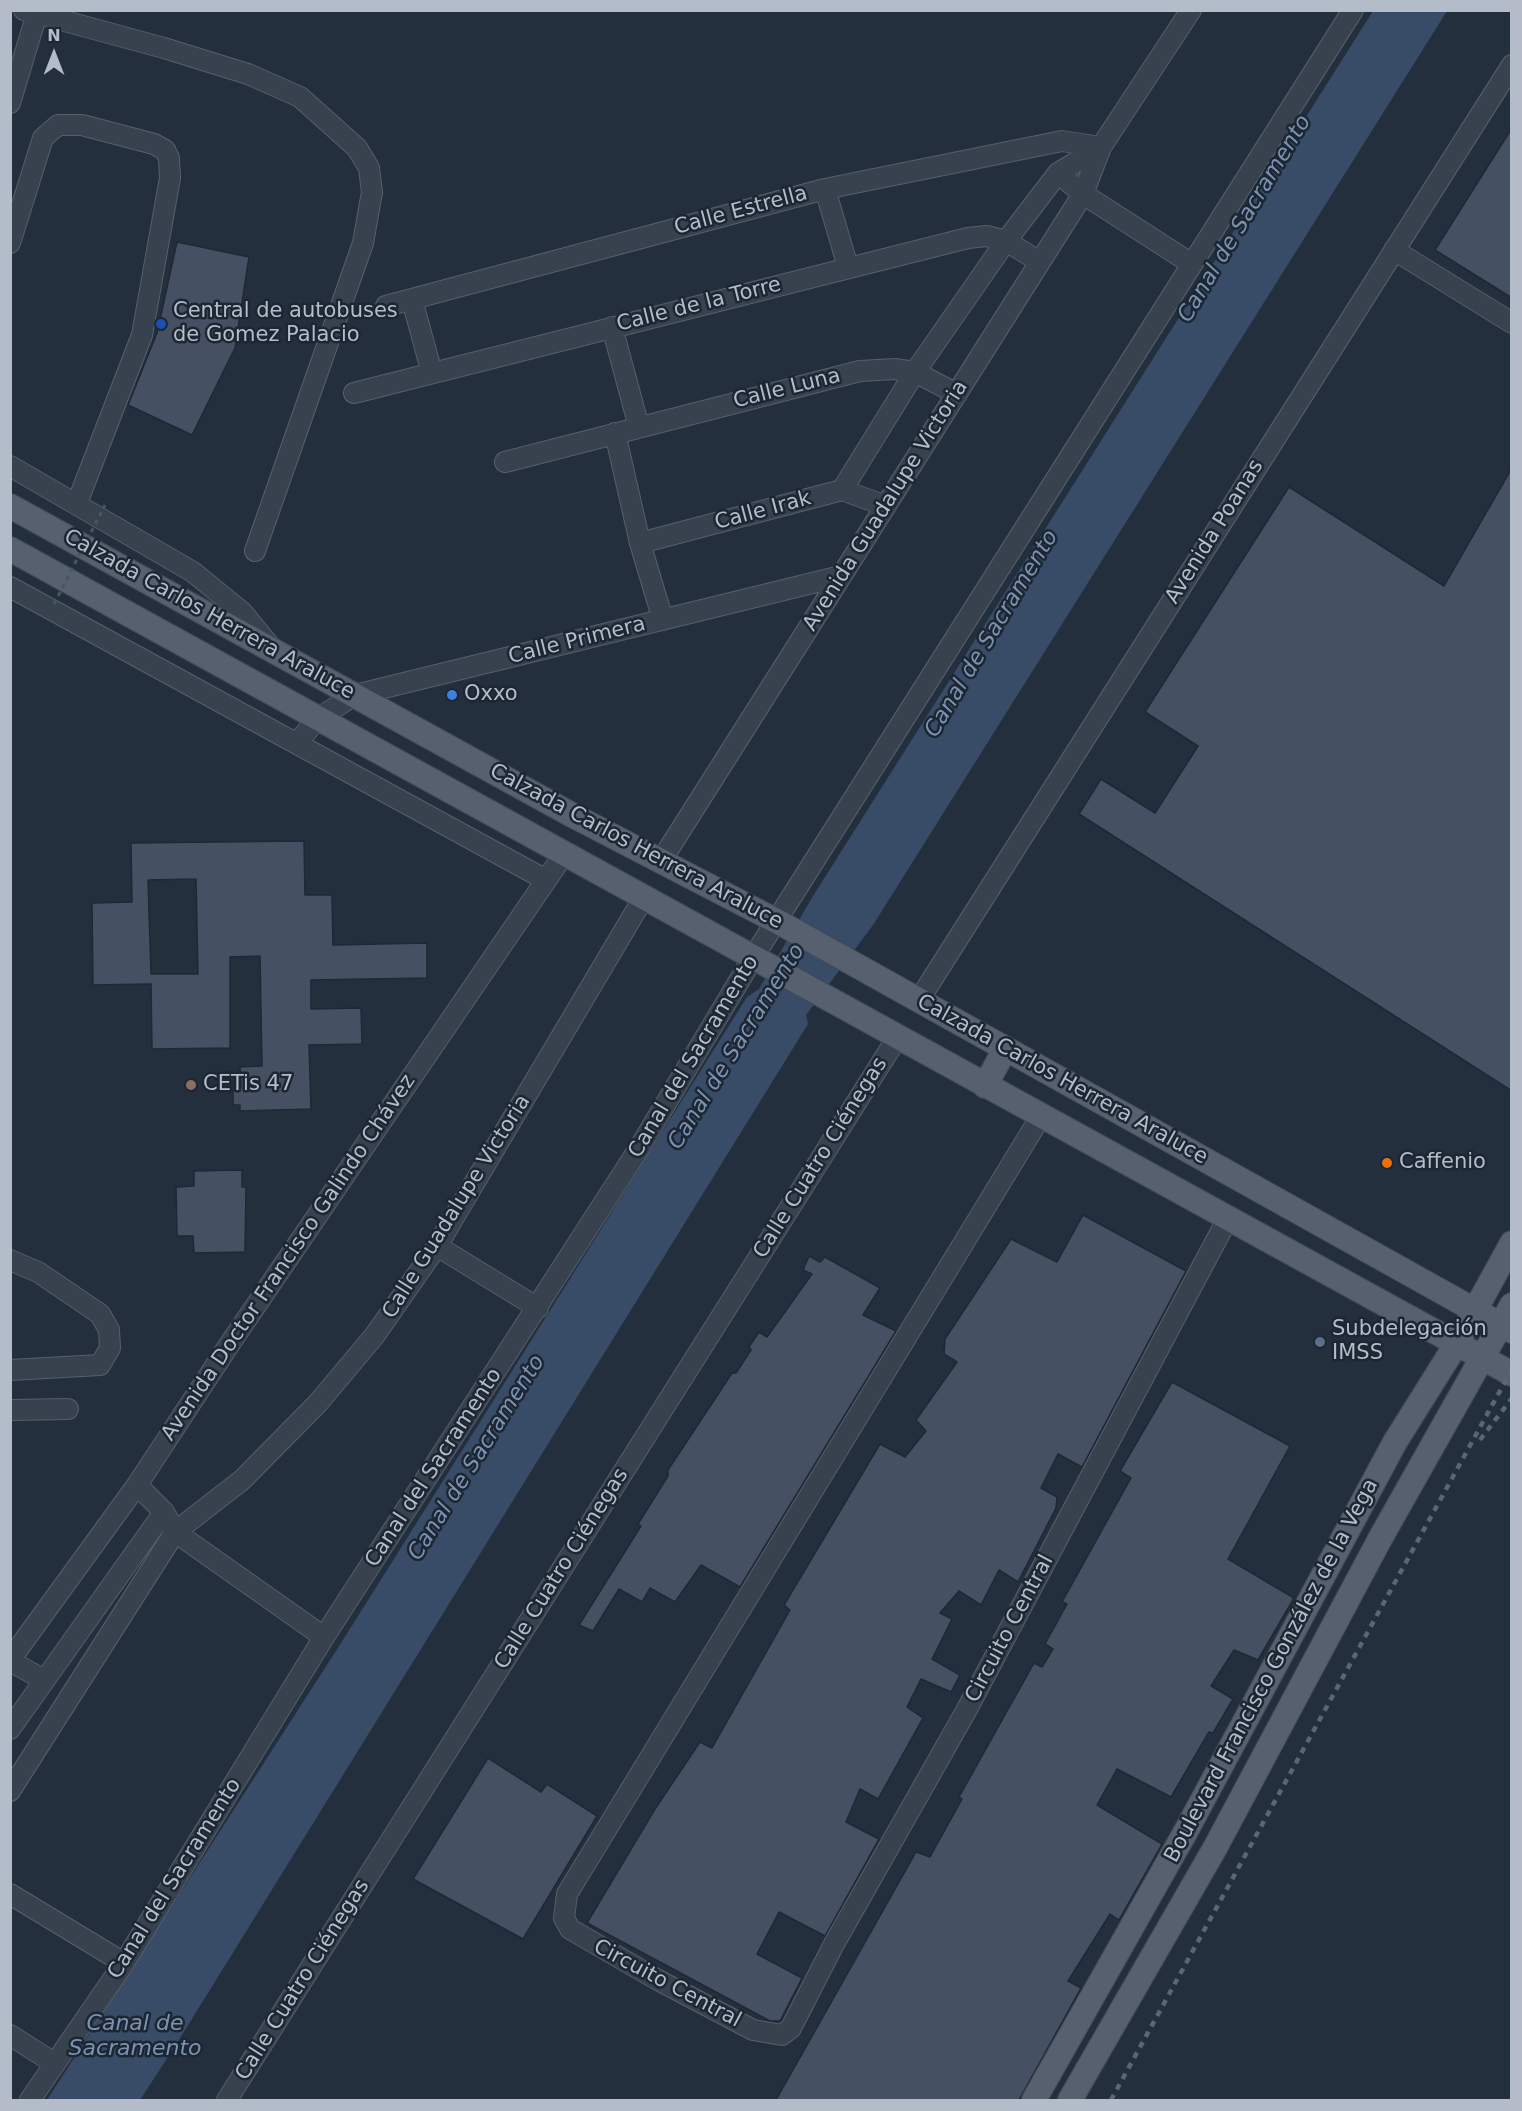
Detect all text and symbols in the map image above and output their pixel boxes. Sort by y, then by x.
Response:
north arrow [24,24,84,84]
text: N [47,26,61,45]
water label: Canal de Sacramento [1173,111,1317,327]
street label: Calle Estrella [672,181,810,241]
street label: Calle de la Torre [614,272,784,338]
place label: Central de autobuses de Gomez Palacio [173,299,398,349]
marker: Central de autobuses de Gomez Palacio [154,317,168,331]
street label: Calle Luna [731,364,843,414]
street label: Avenida Guadalupe Victoria [798,376,974,636]
street label: Avenida Poanas [1161,455,1269,609]
street label: Calle Irak [712,486,814,536]
street label: Calzada Carlos Herrera Araluce [59,524,359,706]
water label: Canal de Sacramento [920,526,1064,742]
street label: Calle Primera [506,612,648,670]
place label: Oxxo [464,682,518,708]
marker: Oxxo [445,688,459,702]
street label: Calzada Carlos Herrera Araluce [485,759,787,935]
water label: Canal de Sacramento [663,940,811,1154]
street label: Canal del Sacramento [623,951,765,1163]
street label: Calzada Carlos Herrera Araluce [912,989,1212,1171]
street label: Calle Cuatro Ciénegas [749,1053,893,1263]
street label: Avenida Doctor Francisco Galindo Chávez [157,1070,421,1446]
place label: CETis 47 [203,1072,293,1098]
marker: CETis 47 [184,1078,198,1092]
street label: Calle Guadalupe Victoria [378,1090,536,1324]
place label: Caffenio [1399,1150,1486,1176]
marker: Caffenio [1380,1156,1394,1170]
place label: Subdelegación IMSS [1332,1317,1487,1367]
marker: Subdelegación IMSS [1313,1335,1327,1349]
water label: Canal de Sacramento [403,1351,551,1565]
street label: Canal del Sacramento [360,1364,508,1572]
street label: Calle Cuatro Ciénegas [490,1464,634,1674]
street label: Boulevard Francisco González de la Vega [1160,1475,1384,1867]
street label: Circuito Central [960,1551,1060,1707]
street label: Canal del Sacramento [103,1774,247,1984]
street label: Calle Cuatro Ciénegas [231,1875,375,2085]
street label: Circuito Central [589,1934,745,2034]
water label: Canal de Sacramento [68,2011,202,2062]

